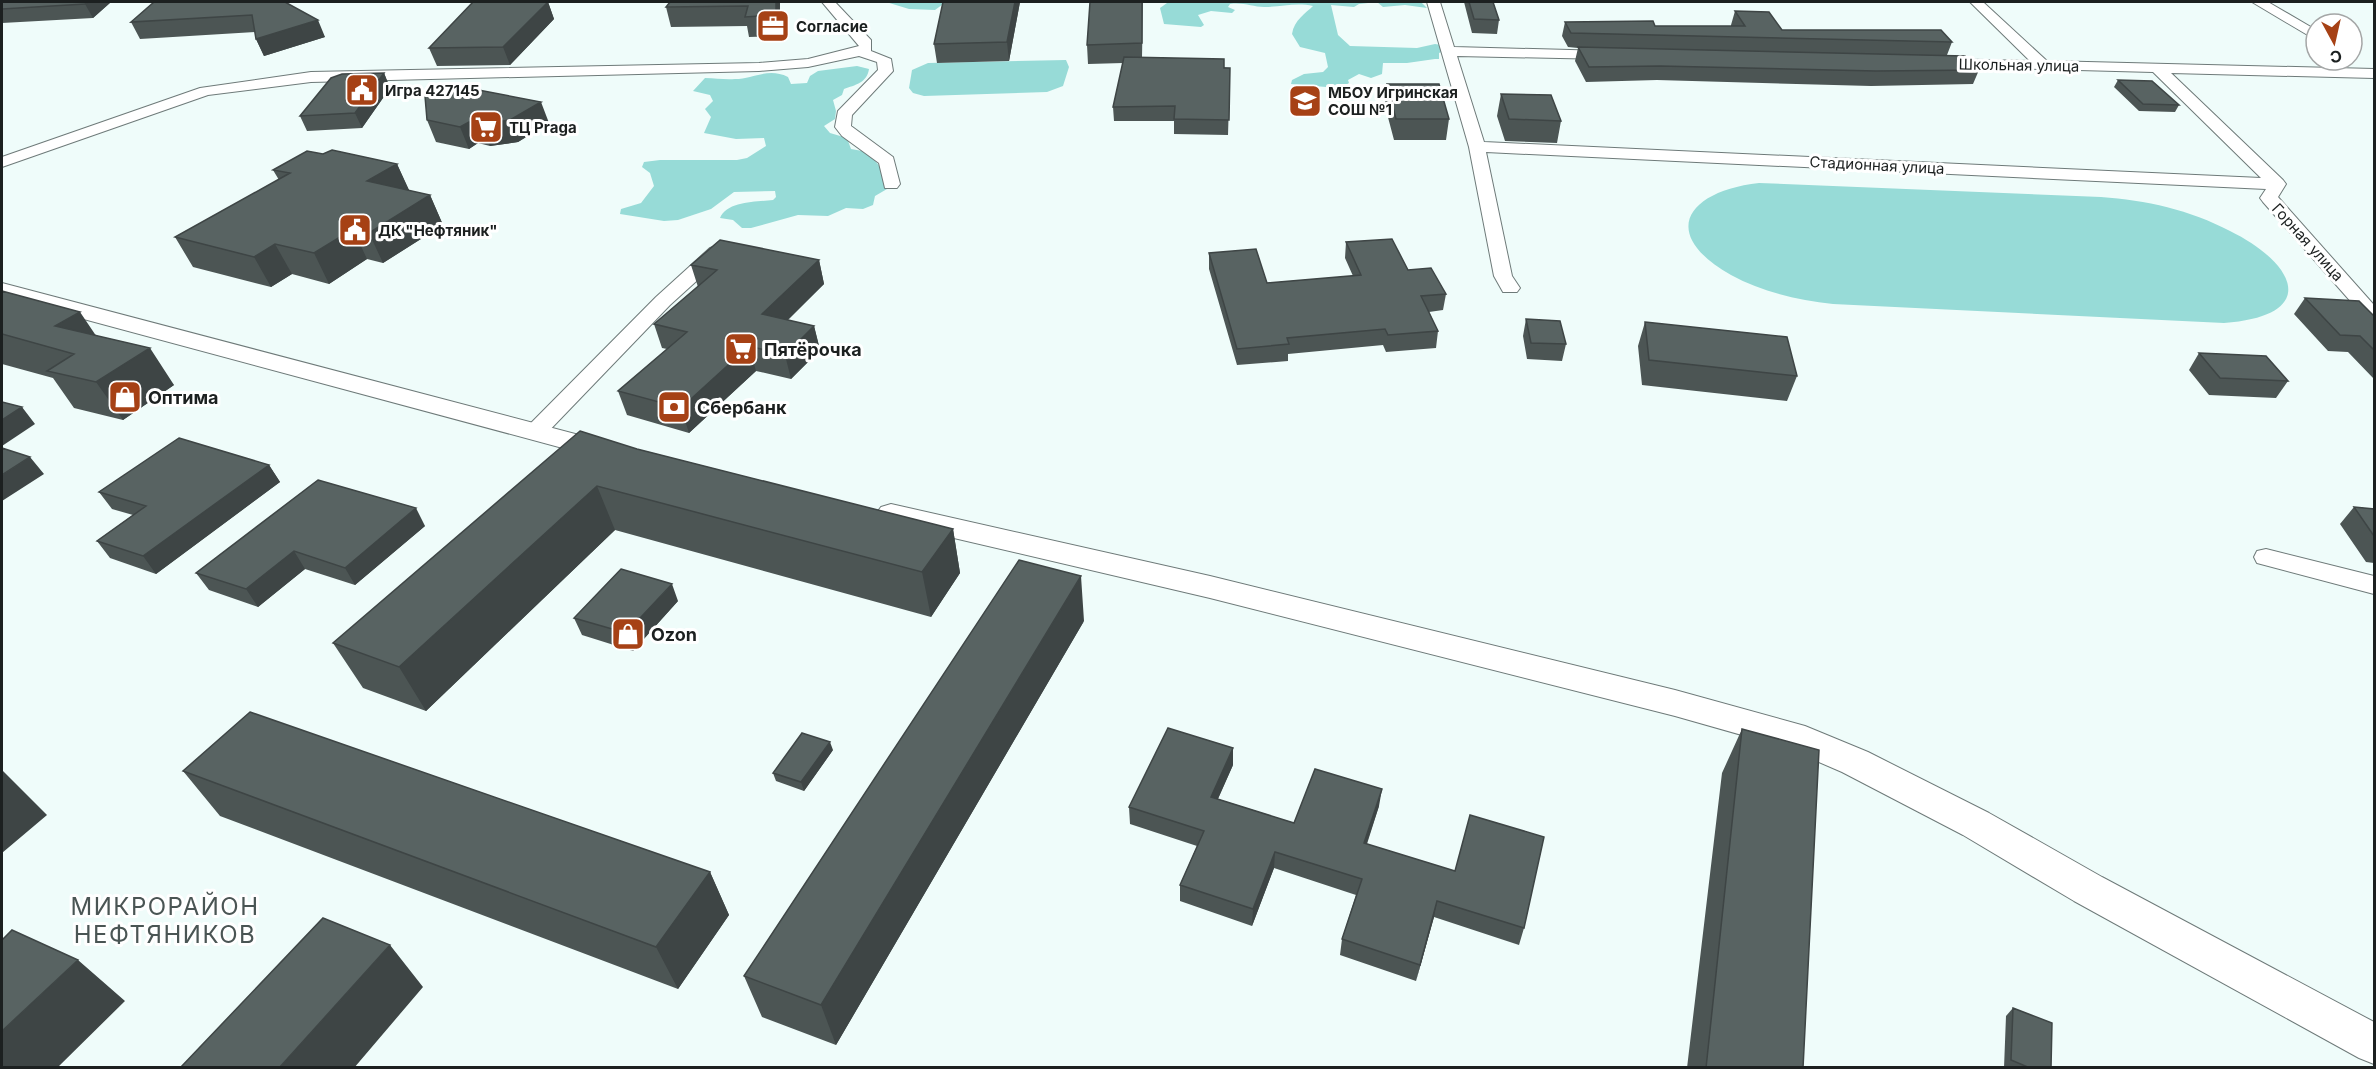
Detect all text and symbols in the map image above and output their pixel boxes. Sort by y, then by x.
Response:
office icon: Согласие [755,8,791,44]
north arrow [2304,12,2364,72]
place label: Согласие [796,17,868,36]
text: С [2329,46,2343,68]
street label: Школьная улица [1959,54,2079,76]
public building icon: Игра 427145 [344,72,380,108]
place label: Игра 427145 [385,81,480,100]
school or university icon: МБОУ Игринская СОШ №1 [1287,83,1323,119]
place label: МБОУ Игринская СОШ №1 [1328,83,1458,119]
supermarket icon: ТЦ Praga [468,109,504,145]
place label: ТЦ Praga [509,118,577,137]
street label: Стадионная улица [1809,152,1945,178]
street label: Горная улица [2268,199,2348,285]
public building icon: ДК "Нефтяник" [337,212,373,248]
place label: ДК "Нефтяник" [378,221,498,240]
supermarket icon: Пятёрочка [723,331,759,367]
place label: Пятёрочка [764,339,862,360]
shop icon: Оптима [107,379,143,415]
place label: Оптима [148,387,219,408]
bank icon: Сбербанк [656,389,692,425]
place label: Сбербанк [697,397,787,418]
shop icon: Ozon [610,616,646,652]
place label: Ozon [651,624,697,645]
district label: МИКРОРАЙОН НЕФТЯНИКОВ [71,891,259,949]

